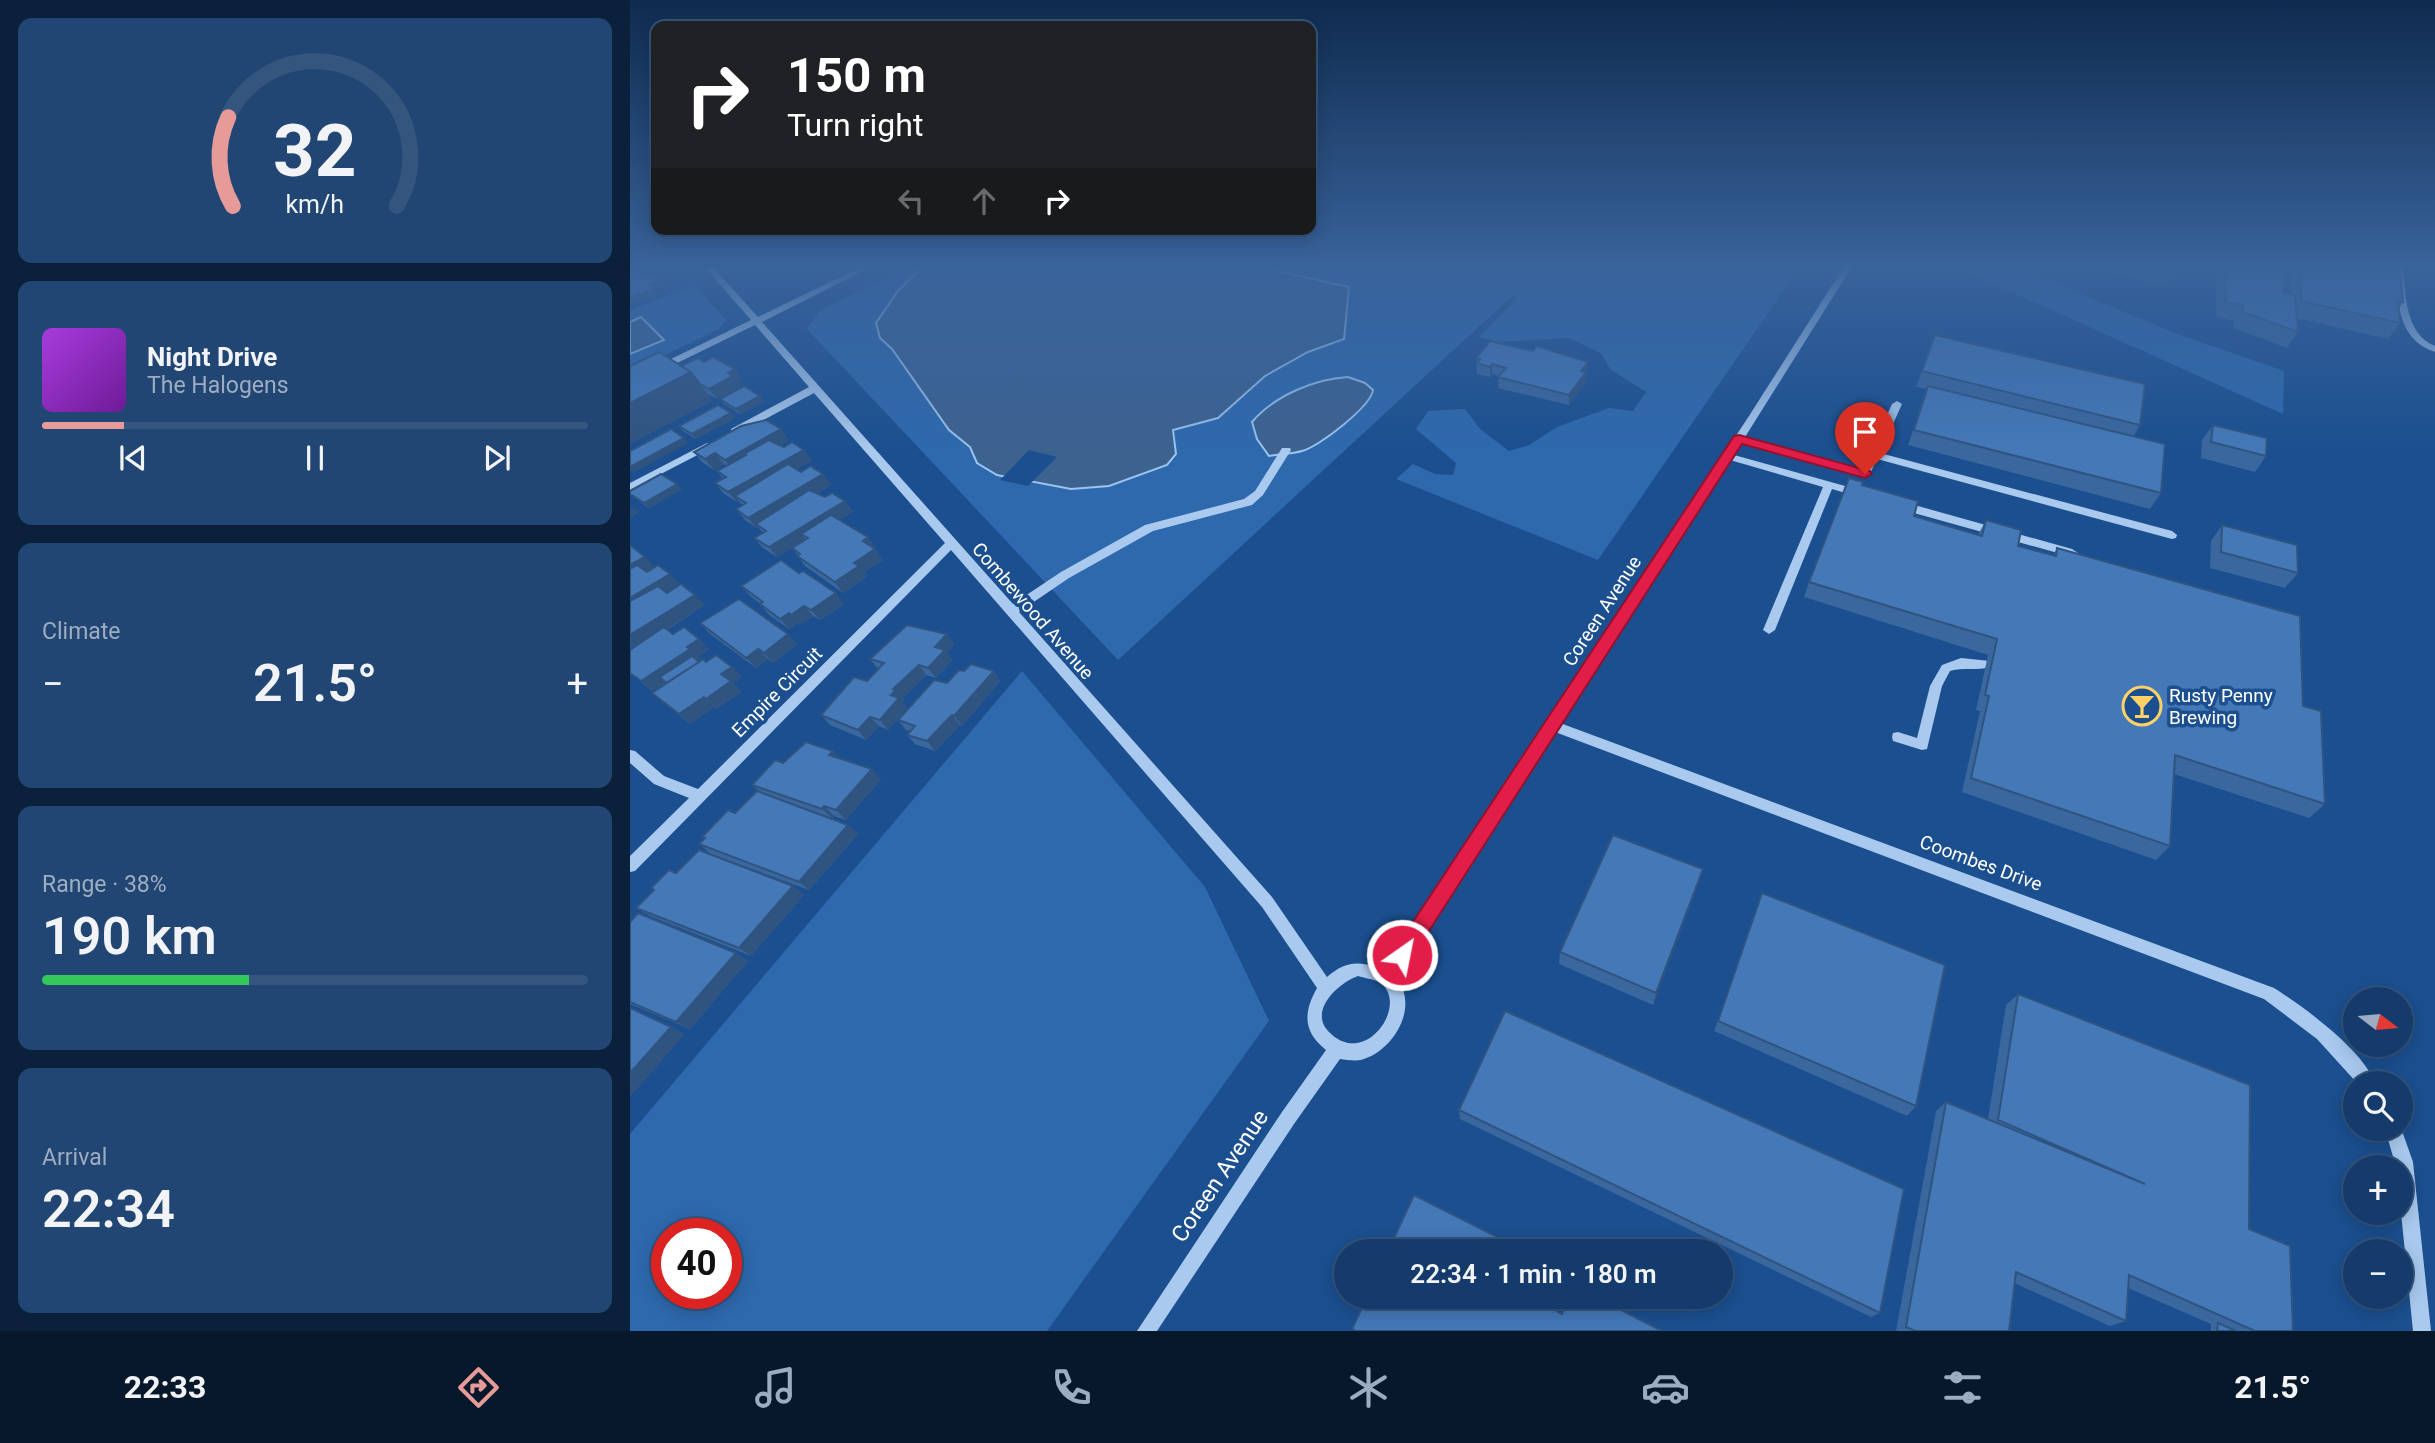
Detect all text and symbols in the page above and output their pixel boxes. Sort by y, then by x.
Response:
text: 150 m [787,47,926,104]
icon: right [672,49,763,140]
text: Turn right [787,106,923,144]
text: 32 [273,109,357,195]
icon: left [892,182,930,220]
icon: ahead [965,182,1003,220]
icon: right [1038,182,1076,220]
text: km/h [286,190,344,219]
text: Night Drive [147,342,277,372]
text: The Halogens [147,372,289,399]
pin [1835,402,1895,474]
icon: arrive [1846,413,1884,451]
icon: previous [114,439,152,477]
icon: pause [296,439,334,477]
icon: next [478,439,516,477]
street label: Combewood Avenue [967,538,1099,684]
street label: Coreen Avenue [1558,552,1646,670]
text: Climate [42,618,121,645]
street label: Empire Circuit [727,642,827,742]
text: 21.5° [253,653,377,714]
text: − [42,662,64,706]
text: + [566,662,588,706]
place label: Rusty Penny Brewing [2169,684,2273,729]
bar icon: Rusty Penny Brewing [2121,685,2163,727]
street label: Coombes Drive [1917,830,2045,896]
text: Range · 38% [42,871,167,898]
text: 190 km [42,906,217,967]
position arrow [1365,918,1439,992]
north arrow [2343,987,2413,1057]
map controls [2343,987,2413,1309]
button: search [2343,1071,2413,1141]
street label: Coreen Avenue [1166,1105,1274,1247]
text: Arrival [42,1144,107,1171]
button: + [2343,1155,2413,1225]
text: 22:34 [42,1179,175,1240]
speed limit sign: 40 [651,1218,742,1309]
button: − [2343,1239,2413,1309]
text: 22:34 · 1 min · 180 m [1410,1259,1657,1289]
icon: directions [454,1363,503,1412]
icon: music [751,1363,800,1412]
icon: phone [1047,1363,1096,1412]
icon: climate [1344,1363,1393,1412]
icon: car [1641,1363,1690,1412]
icon: filters [1938,1363,1987,1412]
text: 22:33 [124,1368,206,1406]
text: 21.5° [2234,1368,2311,1406]

